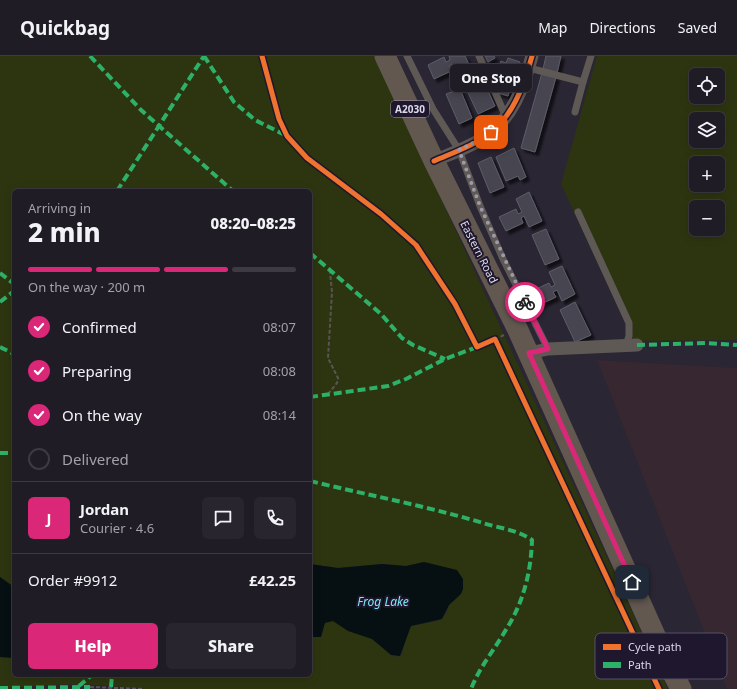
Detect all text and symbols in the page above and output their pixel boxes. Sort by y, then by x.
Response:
text: Quickbag [20,15,110,41]
text: Map [538,18,567,37]
text: Directions [589,18,656,37]
text: Saved [678,18,717,37]
callout: One Stop [450,64,532,92]
map controls [689,68,725,236]
button: locate [689,68,725,104]
text: One Stop [461,69,521,87]
road number: A2030 [391,101,429,117]
button: layers [689,112,725,148]
pin [474,115,508,149]
icon: bag [480,121,502,143]
button: + [689,156,725,192]
text: Arriving in [28,199,91,217]
button: − [689,200,725,236]
text: 08:20–08:25 [211,213,296,233]
text: 2 min [28,214,101,250]
street label: Eastern Road [457,218,502,286]
text: On the way · 200 m [28,278,145,296]
courier [505,282,545,322]
icon: bike [514,291,536,313]
icon: check [28,316,50,338]
text: Confirmed [62,317,137,337]
text: 08:07 [263,318,296,336]
icon: check [28,360,50,382]
text: Preparing [62,361,132,381]
text: 08:08 [263,362,296,380]
icon: check [28,404,50,426]
text: On the way [62,405,142,425]
text: 08:14 [263,406,296,424]
text: Delivered [62,449,129,469]
button: chat [202,497,244,539]
button: phone [254,497,296,539]
text: Jordan [80,499,129,519]
text: J [47,508,51,528]
text: Courier · 4.6 [80,519,154,537]
pin [615,565,649,599]
text: Order #9912 [28,570,117,590]
text: £42.25 [249,570,296,590]
icon: home [621,571,643,593]
water label: Frog Lake [357,593,409,610]
button: Help [28,623,158,669]
button: Share [166,623,296,669]
legend [595,633,727,679]
text: Cycle path [628,639,681,654]
text: Path [628,657,652,672]

